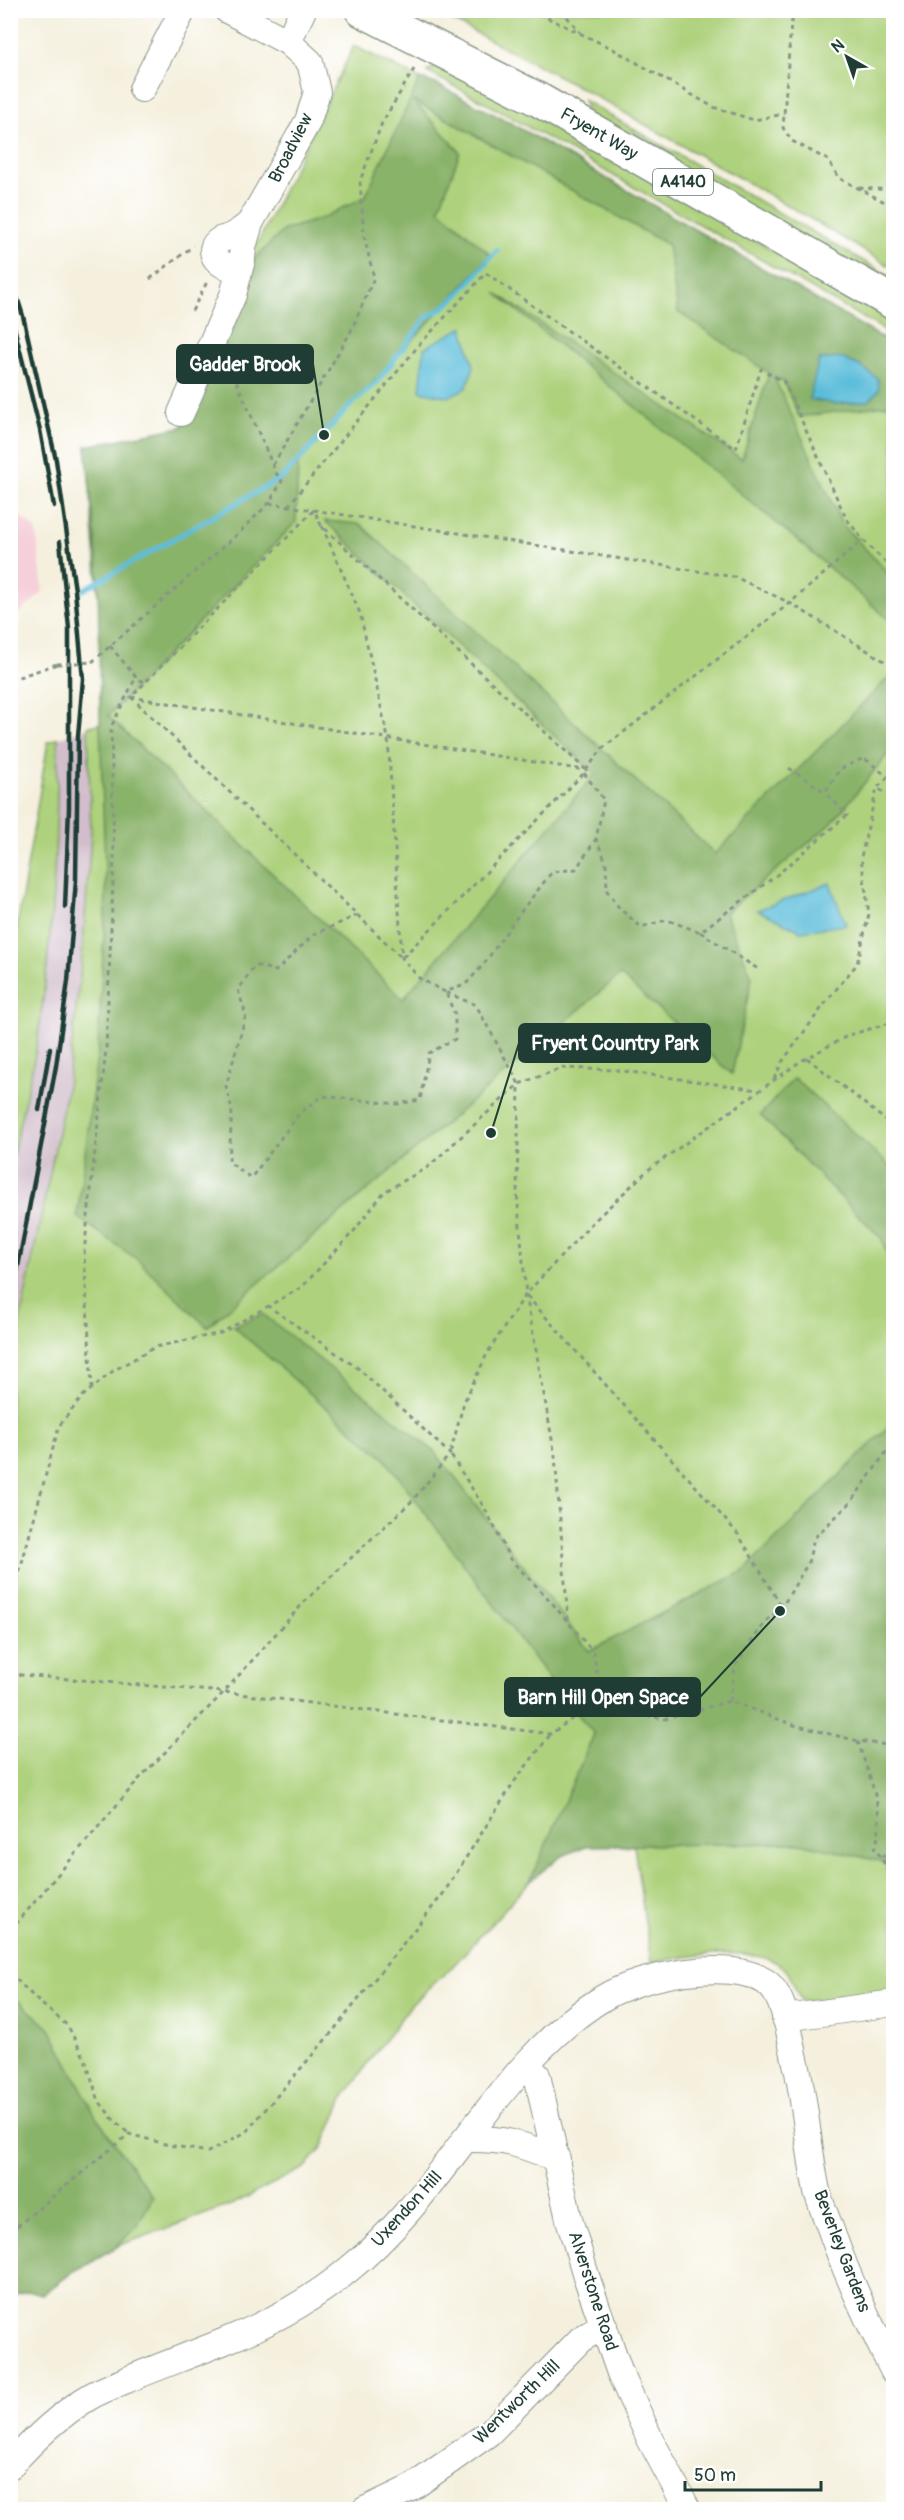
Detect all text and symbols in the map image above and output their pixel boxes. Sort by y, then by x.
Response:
north arrow [817,27,877,87]
text: N [827,35,849,57]
street label: Fryent Way [556,103,642,166]
street label: Broadview [264,109,318,187]
road number: A4140 [653,169,713,195]
callout: Gadder Brook [177,345,313,383]
text: Gadder Brook [189,352,301,377]
callout: Fryent Country Park [519,1024,710,1062]
text: Fryent Country Park [531,1031,700,1056]
callout: Barn Hill Open Space [505,1678,700,1716]
text: Barn Hill Open Space [517,1685,690,1710]
street label: Uxendon Hill [367,2166,447,2252]
street label: Beverley Gardens [808,2187,876,2315]
street label: Alverstone Road [563,2228,623,2354]
street label: Wentworth Hill [469,2355,565,2449]
scale bar [685,2454,822,2492]
text: 50 m [694,2464,736,2487]

